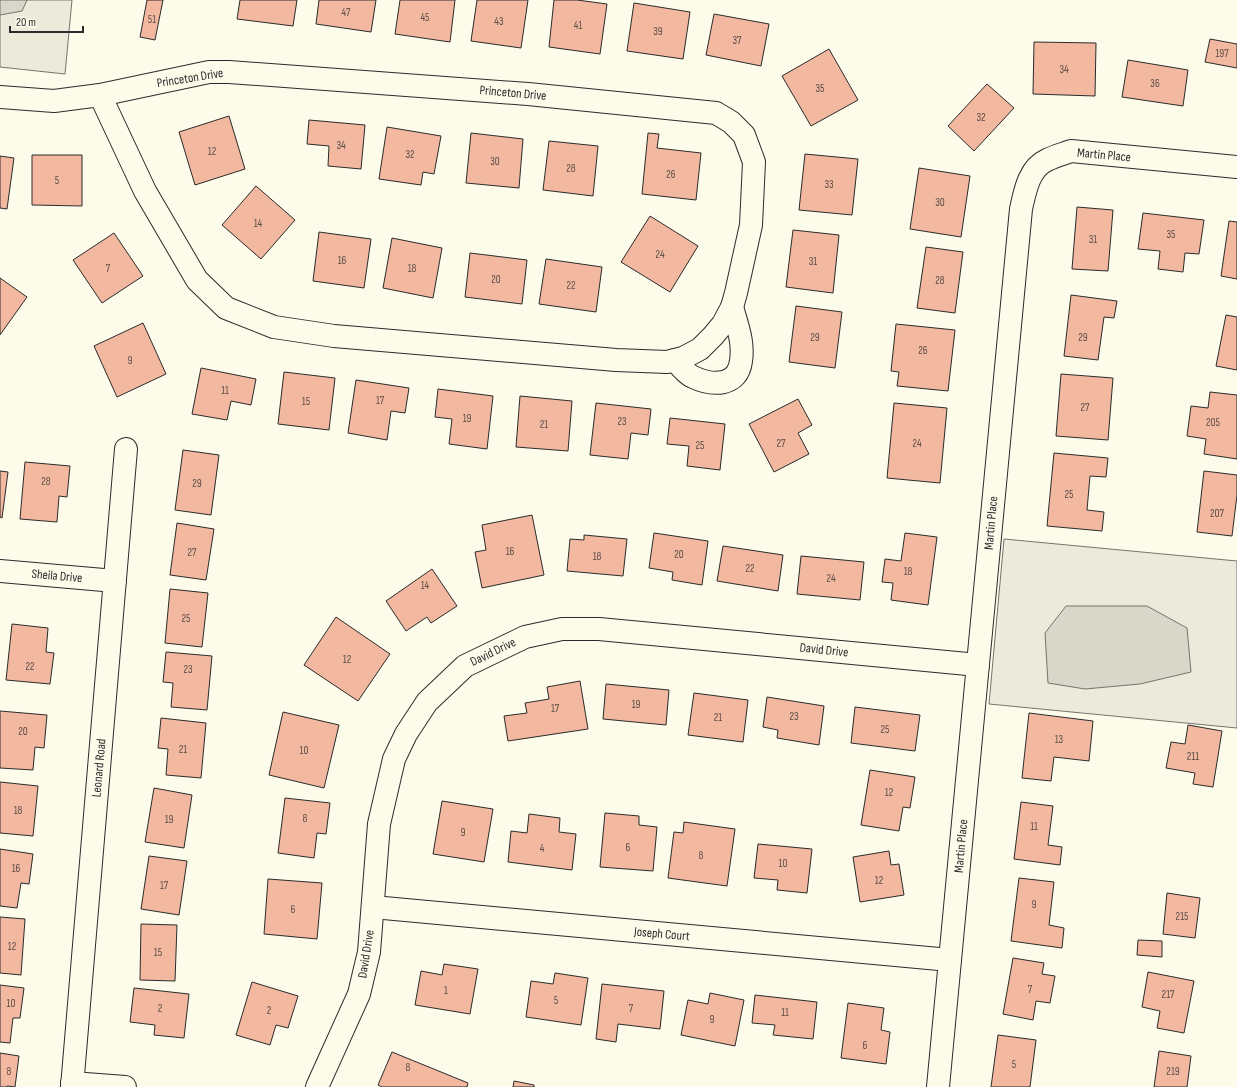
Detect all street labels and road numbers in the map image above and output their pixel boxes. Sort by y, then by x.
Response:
street label: Princeton Drive [156,65,224,91]
street label: Princeton Drive [479,82,547,104]
street label: Martin Place [1076,145,1132,165]
street label: Martin Place [981,495,1001,551]
street label: Sheila Drive [31,566,83,586]
street label: David Drive [468,634,518,670]
street label: David Drive [799,639,849,661]
street label: Leonard Road [88,738,110,798]
street label: Martin Place [951,818,971,874]
street label: Joseph Court [632,924,691,944]
street label: David Drive [354,929,378,979]

